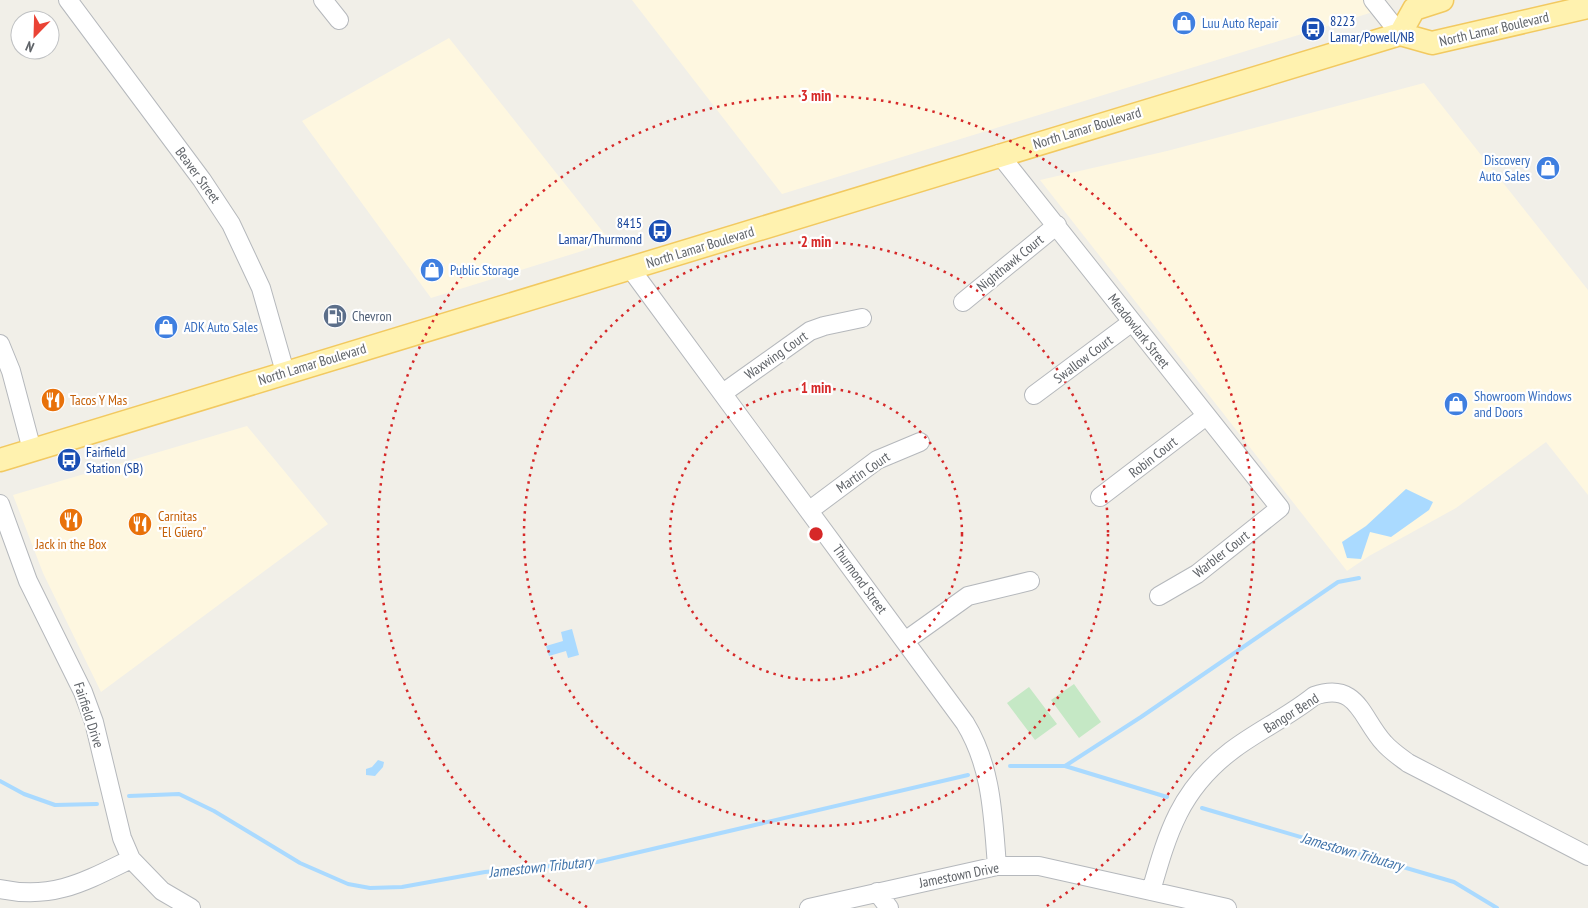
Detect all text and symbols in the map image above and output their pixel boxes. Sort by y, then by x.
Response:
street label: North Lamar Boulevard [1437,8,1551,50]
north arrow [10,10,60,60]
shop icon: Luu Auto Repair [1171,10,1197,36]
place label: 8223 Lamar/Powell/NB [1330,12,1414,46]
place label: Luu Auto Repair [1202,14,1278,32]
bus stop icon: 8223 Lamar/Powell/NB [1300,16,1326,42]
text: N [23,37,37,57]
text: 3 min [801,86,831,105]
street label: North Lamar Boulevard [1031,103,1143,153]
street label: Beaver Street [172,143,224,207]
place label: Discovery Auto Sales [1479,151,1531,185]
shop icon: Discovery Auto Sales [1535,155,1561,181]
place label: 8415 Lamar/Thurmond [558,214,642,248]
bus stop icon: 8415 Lamar/Thurmond [647,218,673,244]
street label: North Lamar Boulevard [644,222,756,272]
street label: Nighthawk Court [973,230,1047,295]
text: 2 min [801,232,831,251]
shop icon: Public Storage [419,257,445,283]
place label: Public Storage [450,261,519,279]
street label: Meadowlark Street [1104,290,1174,372]
fuel station icon: Chevron [322,303,348,329]
place label: Chevron [352,307,392,325]
shop icon: ADK Auto Sales [153,314,179,340]
place label: ADK Auto Sales [184,318,258,336]
street label: Waxwing Court [741,327,811,383]
street label: Swallow Court [1050,331,1116,387]
street label: North Lamar Boulevard [256,339,368,389]
text: 1 min [801,378,831,397]
restaurant icon: Tacos Y Mas [40,387,66,413]
place label: Showroom Windows and Doors [1474,387,1572,421]
place label: Tacos Y Mas [70,391,127,409]
shop icon: Showroom Windows and Doors [1443,391,1469,417]
street label: Robin Court [1125,432,1181,482]
place label: Fairfield Station (SB) [86,443,143,477]
bus stop icon: Fairfield Station (SB) [56,447,82,473]
street label: Martin Court [833,447,893,496]
restaurant icon: Jack in the Box [58,507,84,533]
place label: Carnitas "El Güero" [158,507,206,541]
restaurant icon: Carnitas "El Güero" [127,511,153,537]
centre of rings [807,525,825,543]
street label: Warbler Court [1189,526,1253,582]
place label: Jack in the Box [34,535,107,553]
street label: Thurmond Street [829,541,891,617]
street label: Fairfield Drive [70,680,108,750]
street label: Bangor Bend [1260,689,1322,737]
water label: Jamestown Tributary [1298,828,1407,876]
water label: Jamestown Tributary [487,851,596,882]
street label: Jamestown Drive [917,858,1001,892]

